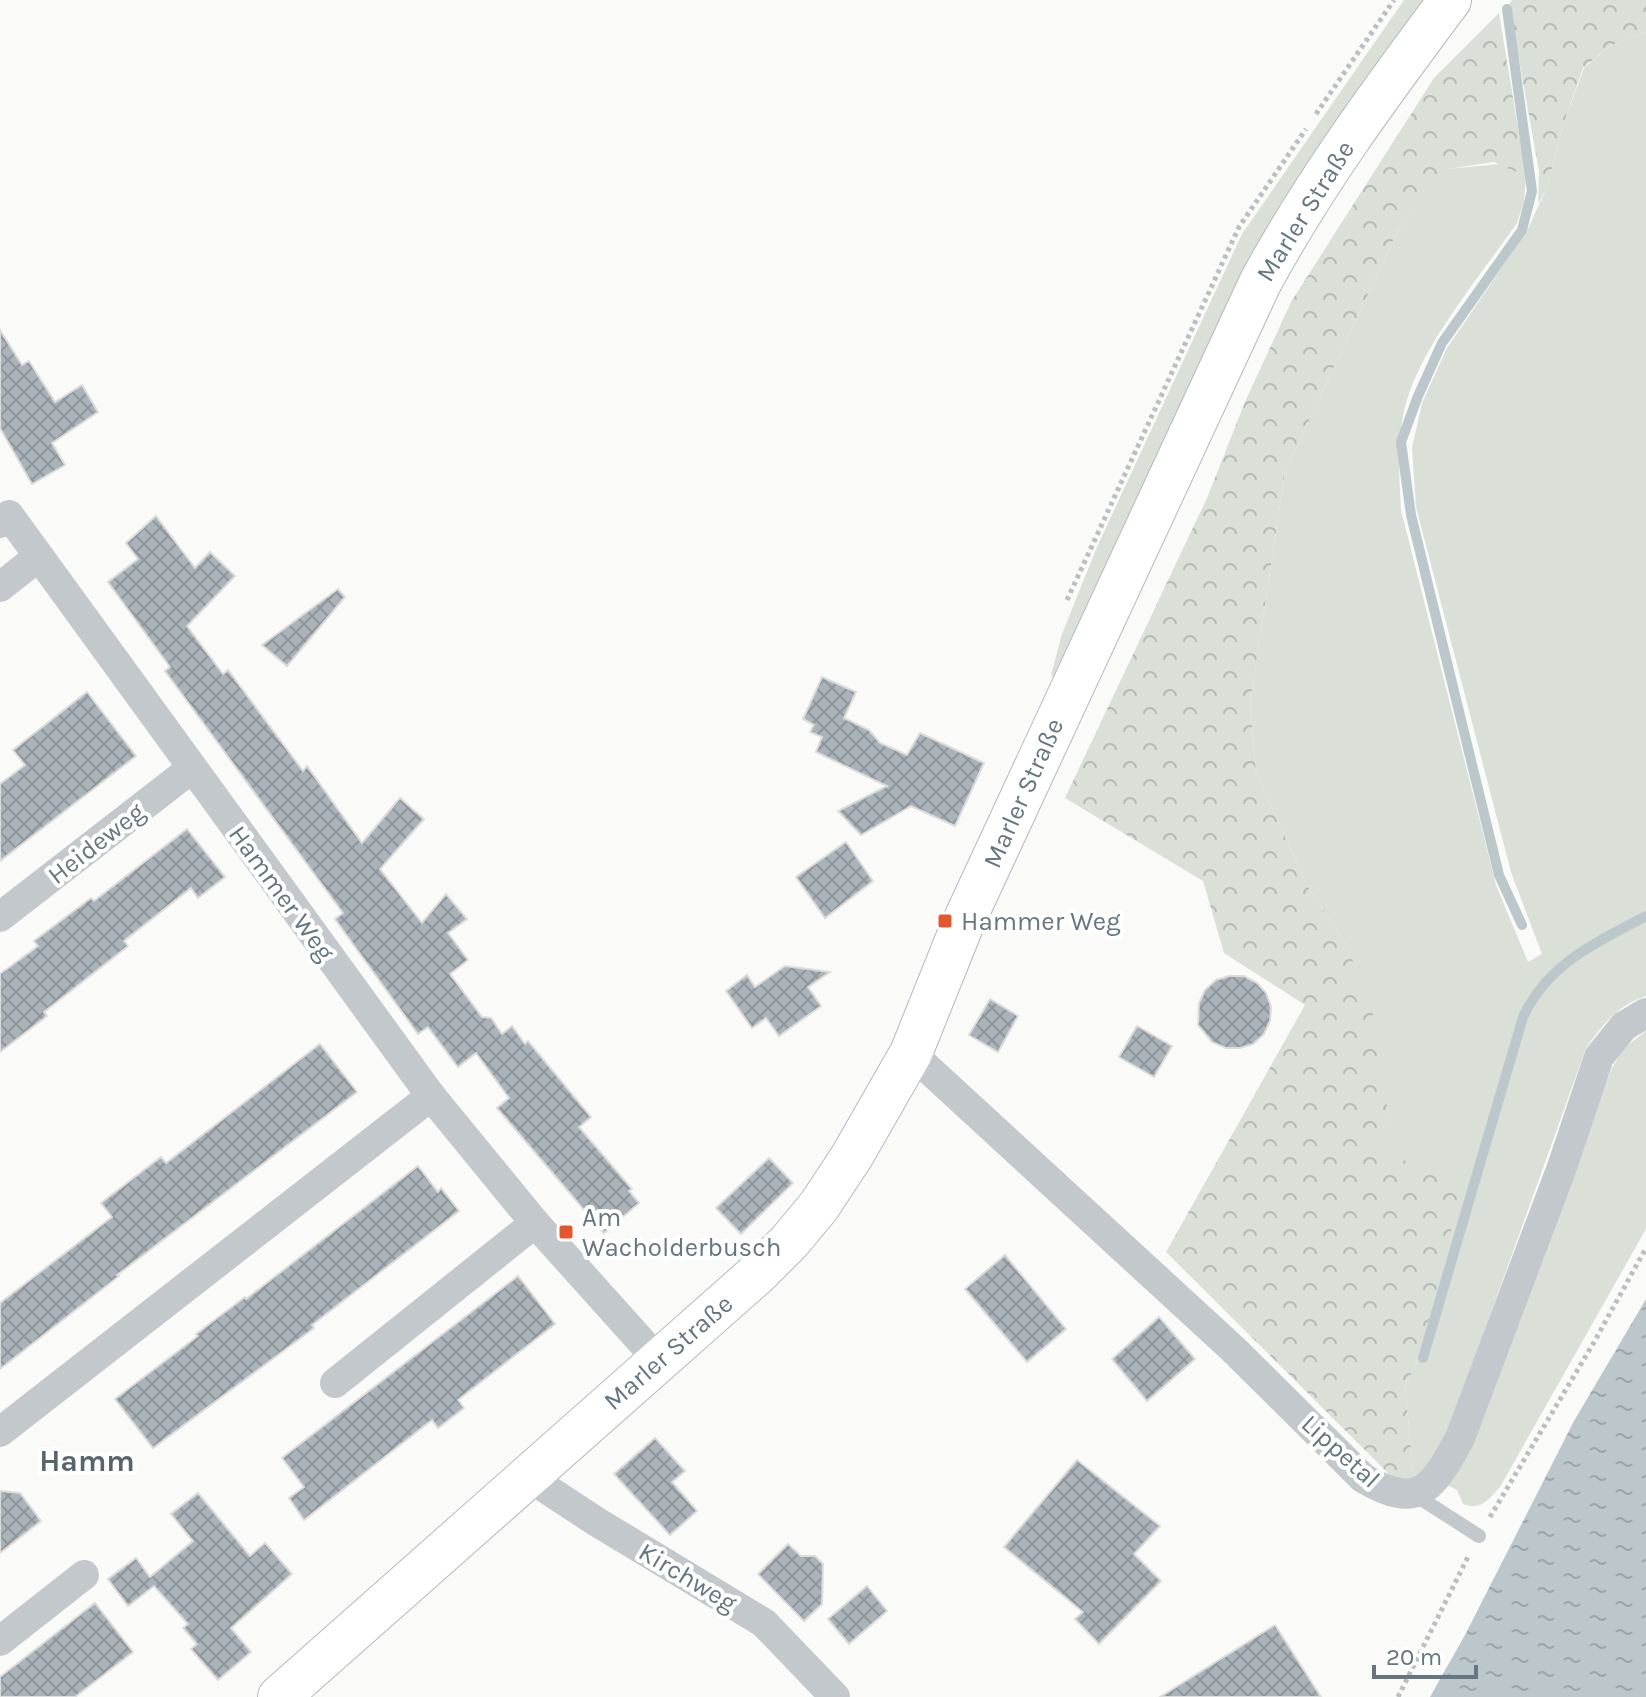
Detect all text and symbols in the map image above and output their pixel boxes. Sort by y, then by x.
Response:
street label: Marler Straße [1250,135,1361,288]
street label: Marler Straße [977,714,1070,873]
street label: Heideweg [42,796,151,891]
street label: Hammer Weg [222,820,341,967]
place label: Hammer Weg [961,906,1121,937]
marker: Hammer Weg [936,912,954,930]
place label: Am Wacholderbusch [582,1202,781,1263]
marker: Am Wacholderbusch [557,1223,575,1241]
street label: Marler Straße [598,1288,739,1417]
street label: Lippetal [1295,1408,1386,1495]
district label: Hamm [39,1443,135,1479]
street label: Kirchweg [633,1536,743,1619]
scale bar [1374,1629,1476,1679]
text: 20 m [1386,1643,1442,1671]

